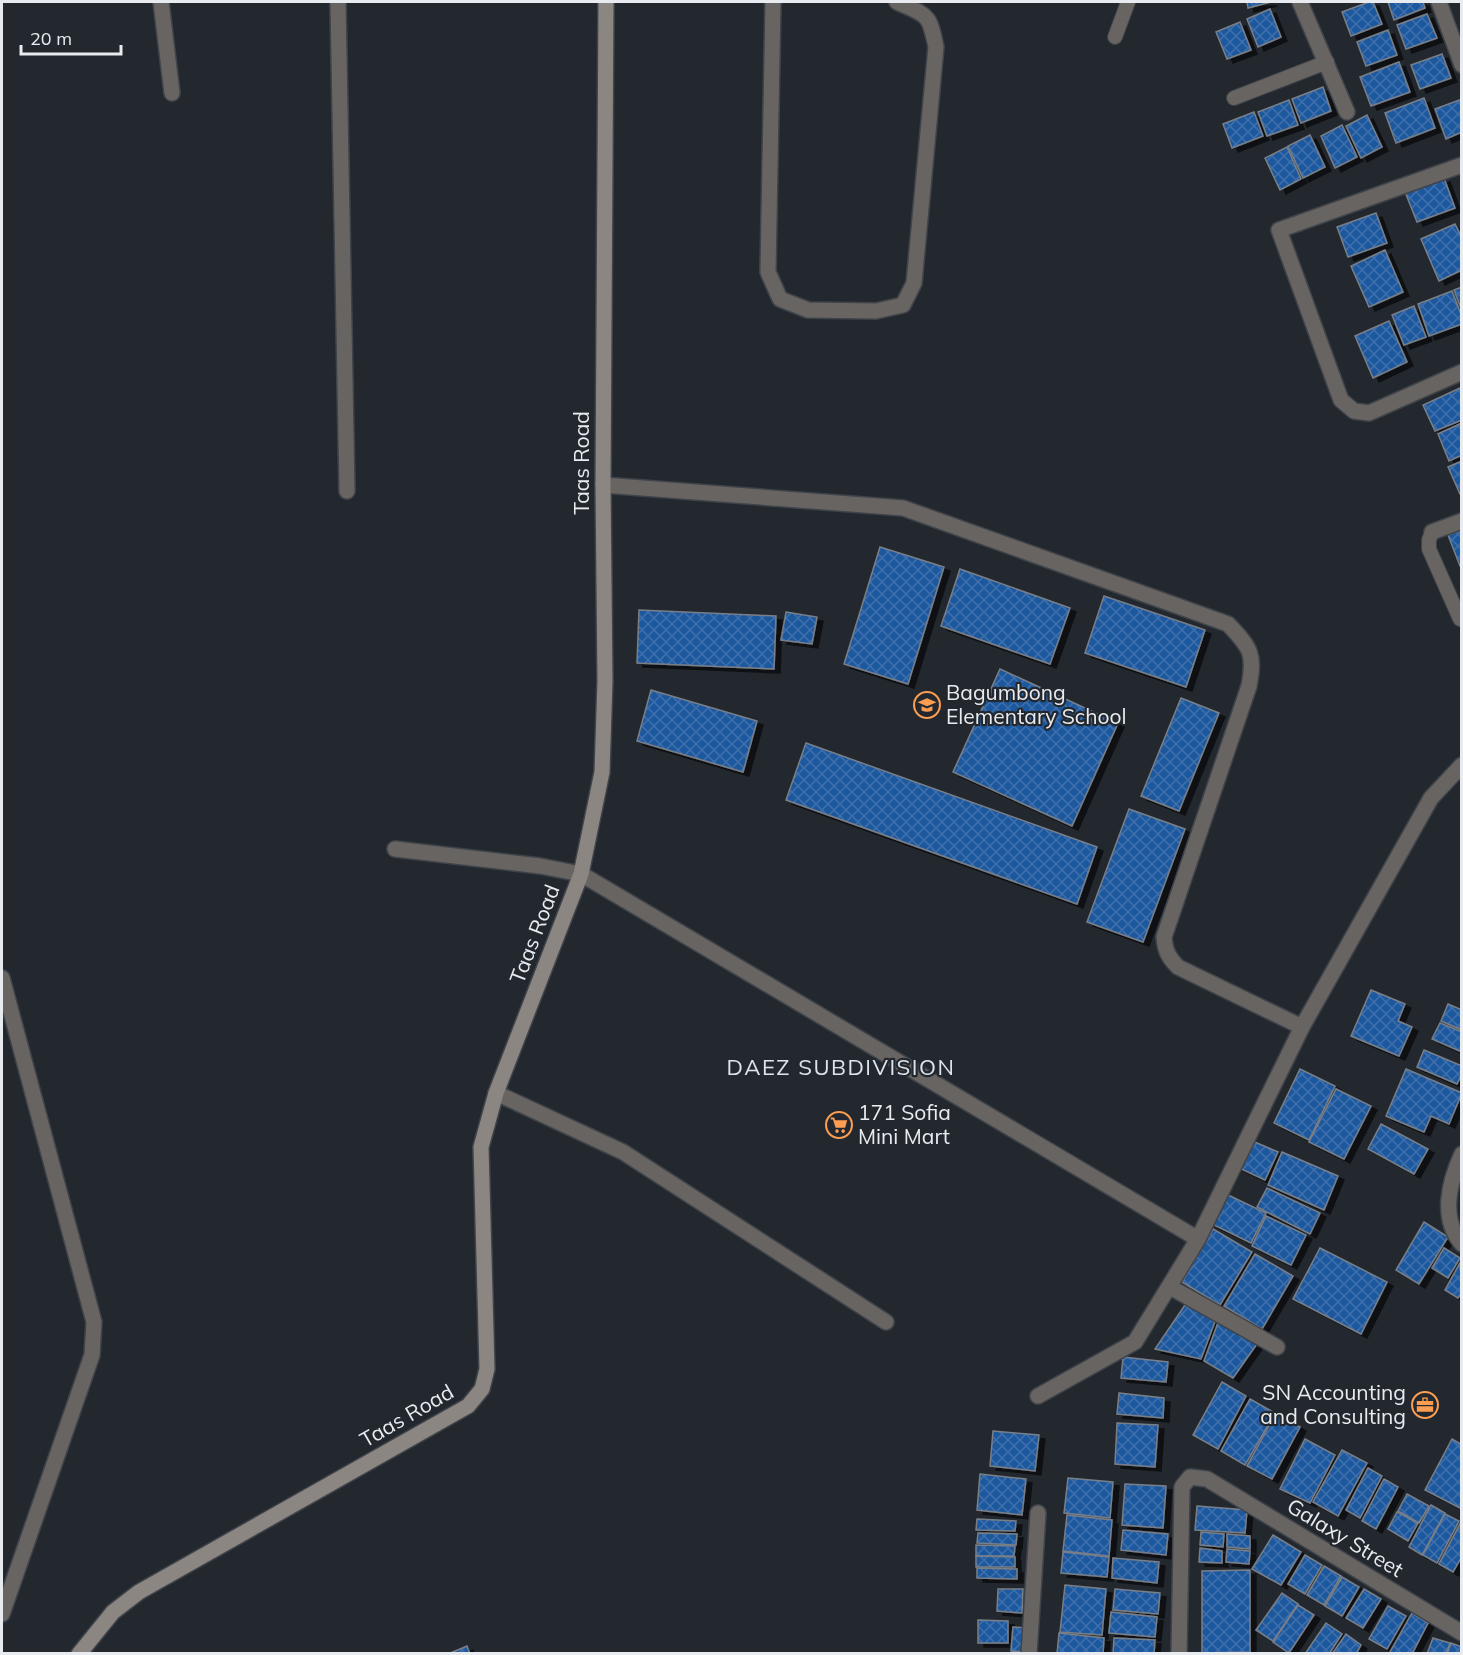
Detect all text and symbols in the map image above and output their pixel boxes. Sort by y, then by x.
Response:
scale bar [21,18,122,56]
text: 20 m [30,27,72,50]
street label: Taas Road [568,411,594,515]
place label: Bagumbong Elementary School [946,679,1127,729]
school or university icon: Bagumbong Elementary School [912,690,942,720]
street label: Taas Road [503,881,565,987]
district label: DAEZ SUBDIVISION [727,1053,955,1081]
place label: 171 Sofia Mini Mart [858,1099,951,1149]
supermarket icon: 171 Sofia Mini Mart [824,1110,854,1140]
street label: Taas Road [355,1378,458,1452]
place label: SN Accounting and Consulting [1260,1379,1406,1429]
office icon: SN Accounting and Consulting [1410,1390,1440,1420]
street label: Galaxy Street [1283,1492,1408,1582]

